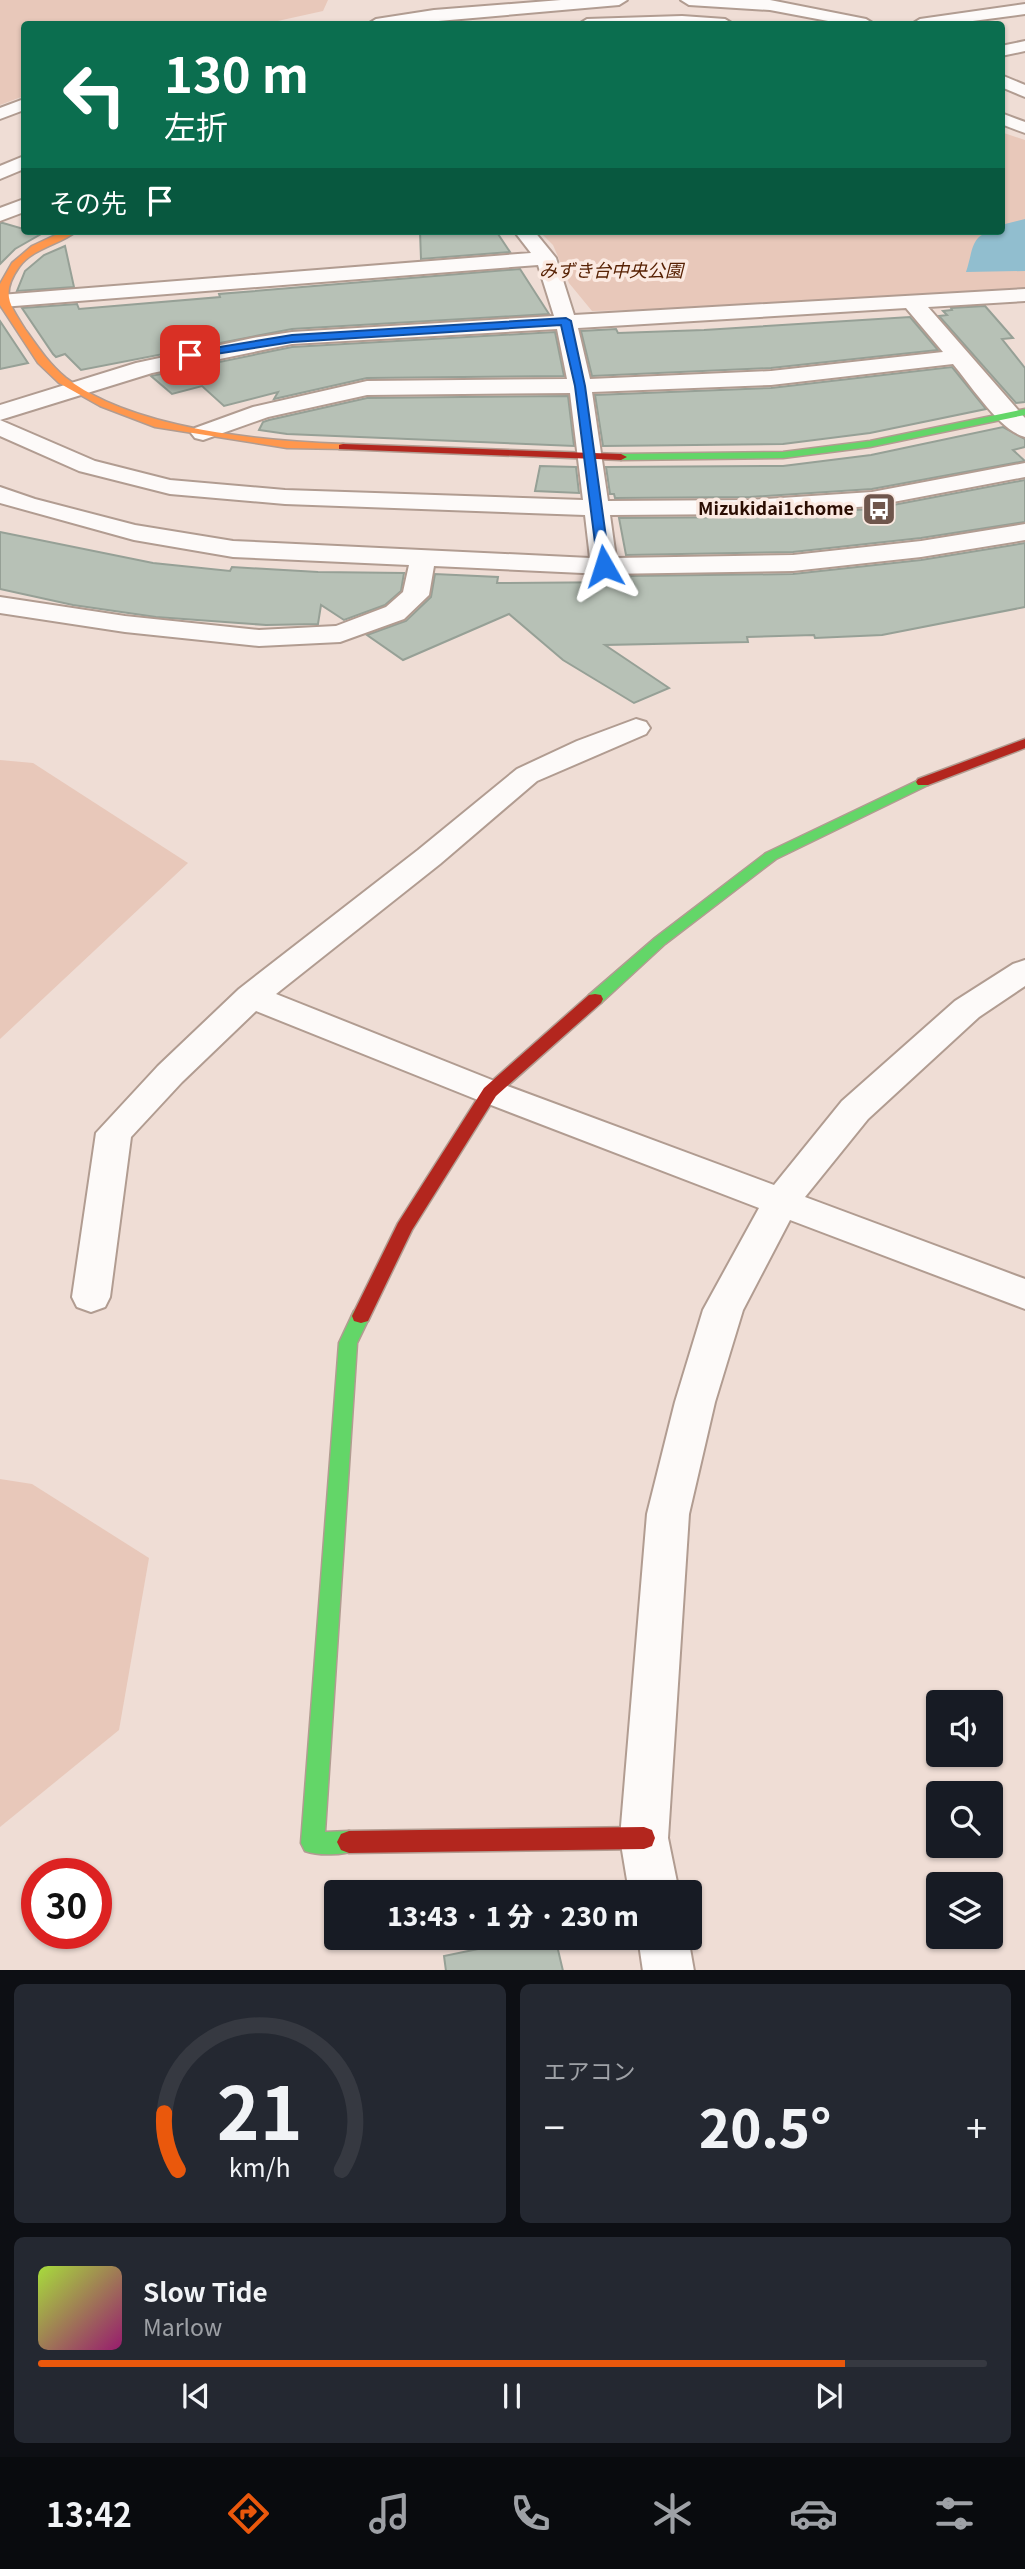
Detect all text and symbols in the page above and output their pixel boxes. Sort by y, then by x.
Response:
text: 130 m [164,36,309,107]
icon: left [49,49,140,140]
text: 左折 [164,102,228,148]
icon: arrive [141,182,179,220]
text: その先 [49,183,127,220]
park label: みずき台中央公園 [539,256,686,282]
pin [160,325,220,385]
icon: arrive [171,336,209,374]
bus stop icon: Mizukidai1chome [860,490,898,528]
place label: Mizukidai1chome [698,494,854,520]
position arrow [567,529,641,603]
map controls [926,1690,1003,1949]
button: sound [926,1690,1003,1767]
button: search [926,1781,1003,1858]
speed limit sign: 30 [21,1858,112,1949]
button: layers [926,1872,1003,1949]
text: 13:43 · 1 分 · 230 m [387,1896,639,1933]
text: エアコン [544,2053,636,2087]
text: 21 [217,2056,303,2161]
text: 20.5° [699,2088,832,2163]
text: − [544,2098,565,2153]
text: + [966,2098,987,2153]
text: km/h [229,2147,291,2183]
text: Slow Tide [143,2272,268,2309]
text: Marlow [143,2309,222,2343]
icon: previous [177,2377,215,2415]
icon: pause [493,2377,531,2415]
icon: next [810,2377,848,2415]
icon: directions [224,2489,273,2538]
icon: music [365,2489,414,2538]
icon: phone [506,2489,555,2538]
icon: climate [648,2489,697,2538]
icon: car [789,2489,838,2538]
icon: filters [930,2489,979,2538]
text: 13:42 [46,2490,132,2536]

